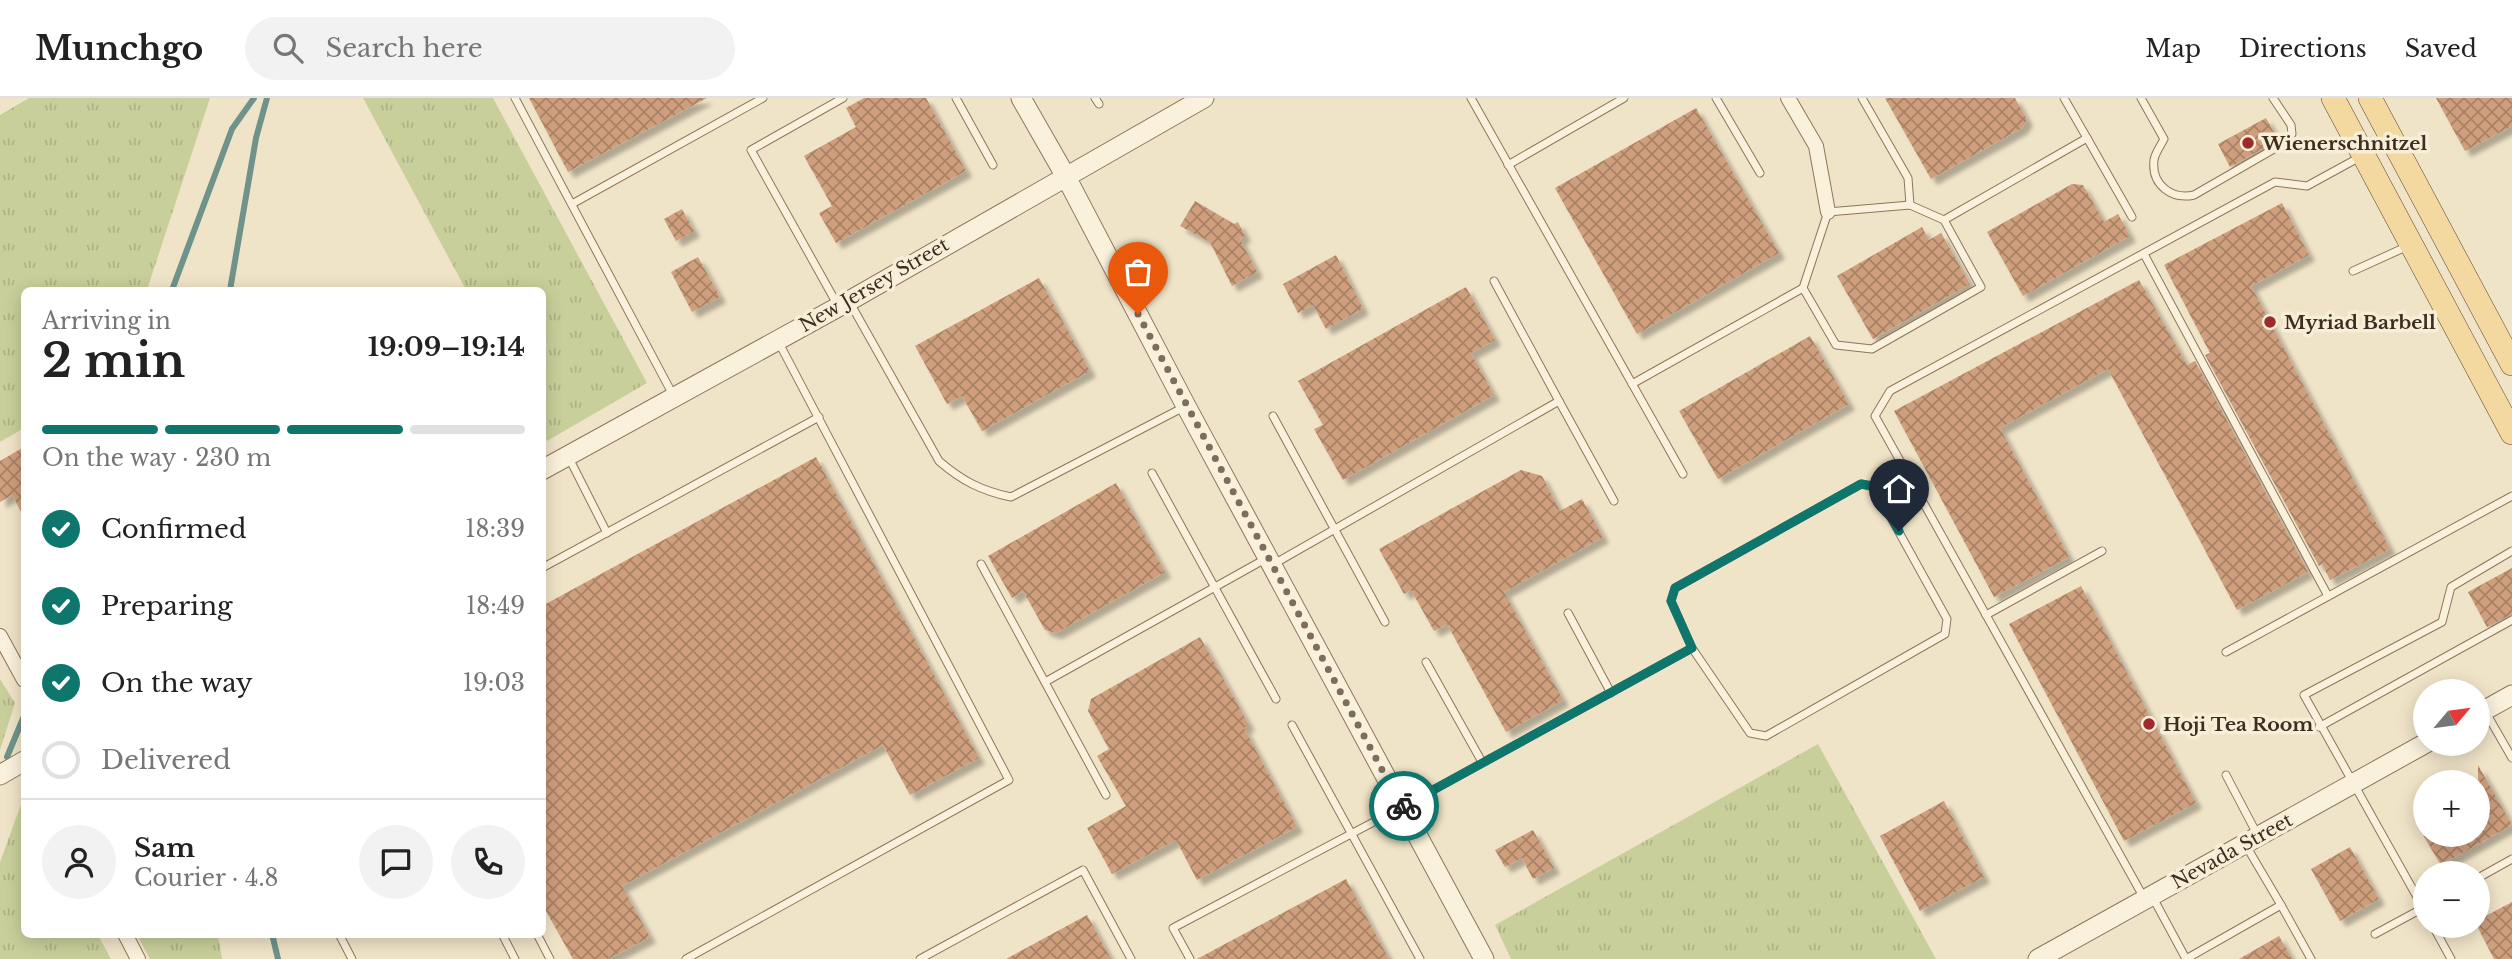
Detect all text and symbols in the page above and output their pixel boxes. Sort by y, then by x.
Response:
search box [245,17,735,80]
text: Munchgo [35,28,203,69]
icon: search [269,29,307,67]
text: Search here [325,32,483,64]
text: Map [2145,34,2201,63]
text: Directions [2239,34,2367,63]
text: Saved [2405,34,2477,63]
place label: Wienerschnitzel [2261,132,2427,155]
marker: Wienerschnitzel [2240,135,2256,151]
street label: New Jersey Street [795,232,954,337]
pin [1108,242,1168,314]
icon: bag [1119,253,1157,291]
text: Arriving in [42,307,171,335]
place label: Myriad Barbell [2284,311,2436,334]
marker: Myriad Barbell [2262,314,2278,330]
text: 19:09–19:14 [368,331,525,363]
text: 2 min [42,332,185,389]
text: On the way · 230 m [42,444,271,472]
pin [1869,459,1929,531]
icon: home [1880,470,1918,508]
icon: check [42,510,80,548]
text: Confirmed [101,513,246,545]
text: 18:39 [465,515,525,543]
icon: check [42,587,80,625]
text: Preparing [101,590,233,622]
text: 18:49 [466,592,525,620]
icon: check [42,664,80,702]
text: On the way [101,667,253,699]
text: 19:03 [463,669,525,697]
north arrow [2413,679,2490,756]
map controls [2413,679,2490,938]
place label: Hoji Tea Room [2163,713,2313,736]
marker: Hoji Tea Room [2141,716,2157,732]
text: Delivered [101,744,231,776]
button: + [2413,770,2490,847]
courier [1369,771,1439,841]
icon: bike [1385,787,1423,825]
street label: Nevada Street [2167,808,2297,894]
button: person [42,825,116,899]
button: chat [359,825,433,899]
button: phone [451,825,525,899]
text: Sam [134,832,195,864]
button: − [2413,861,2490,938]
text: Courier · 4.8 [134,864,279,892]

